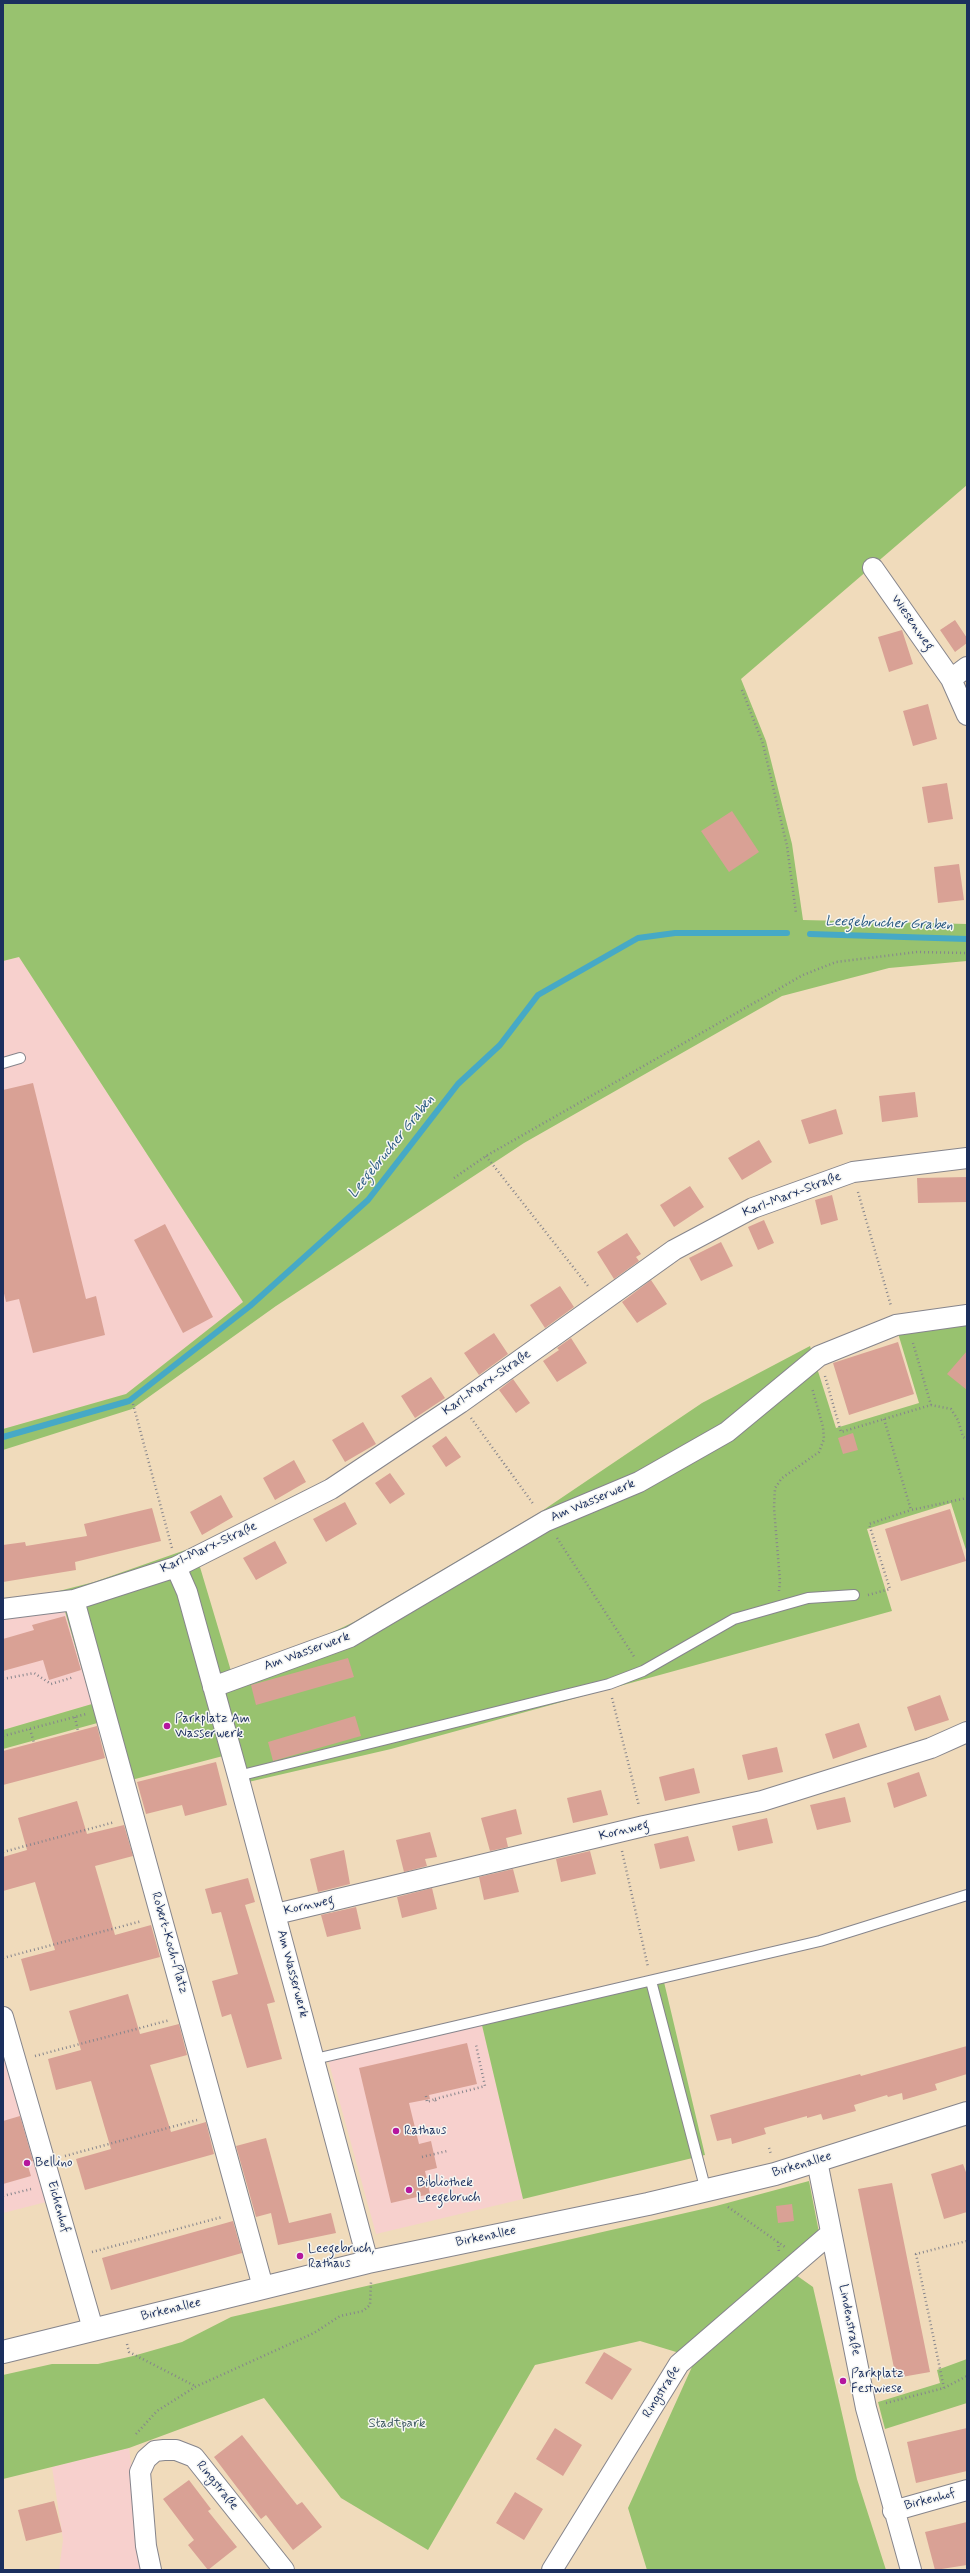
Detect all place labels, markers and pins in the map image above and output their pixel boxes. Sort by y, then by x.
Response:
place label: Parkplatz Am Wasserwerk [175,1711,250,1742]
marker: Parkplatz Am Wasserwerk [162,1721,172,1731]
place label: Rathaus [404,2123,446,2139]
marker: Rathaus [391,2126,401,2136]
place label: Bellino [35,2155,72,2171]
marker: Bellino [22,2158,32,2168]
place label: Bibliothek Leegebruch [417,2175,481,2206]
marker: Bibliothek Leegebruch [404,2185,414,2195]
place label: Leegebruch, Rathaus [308,2241,374,2272]
marker: Leegebruch, Rathaus [295,2251,305,2261]
place label: Parkplatz Festwiese [851,2366,904,2397]
marker: Parkplatz Festwiese [838,2376,848,2386]

